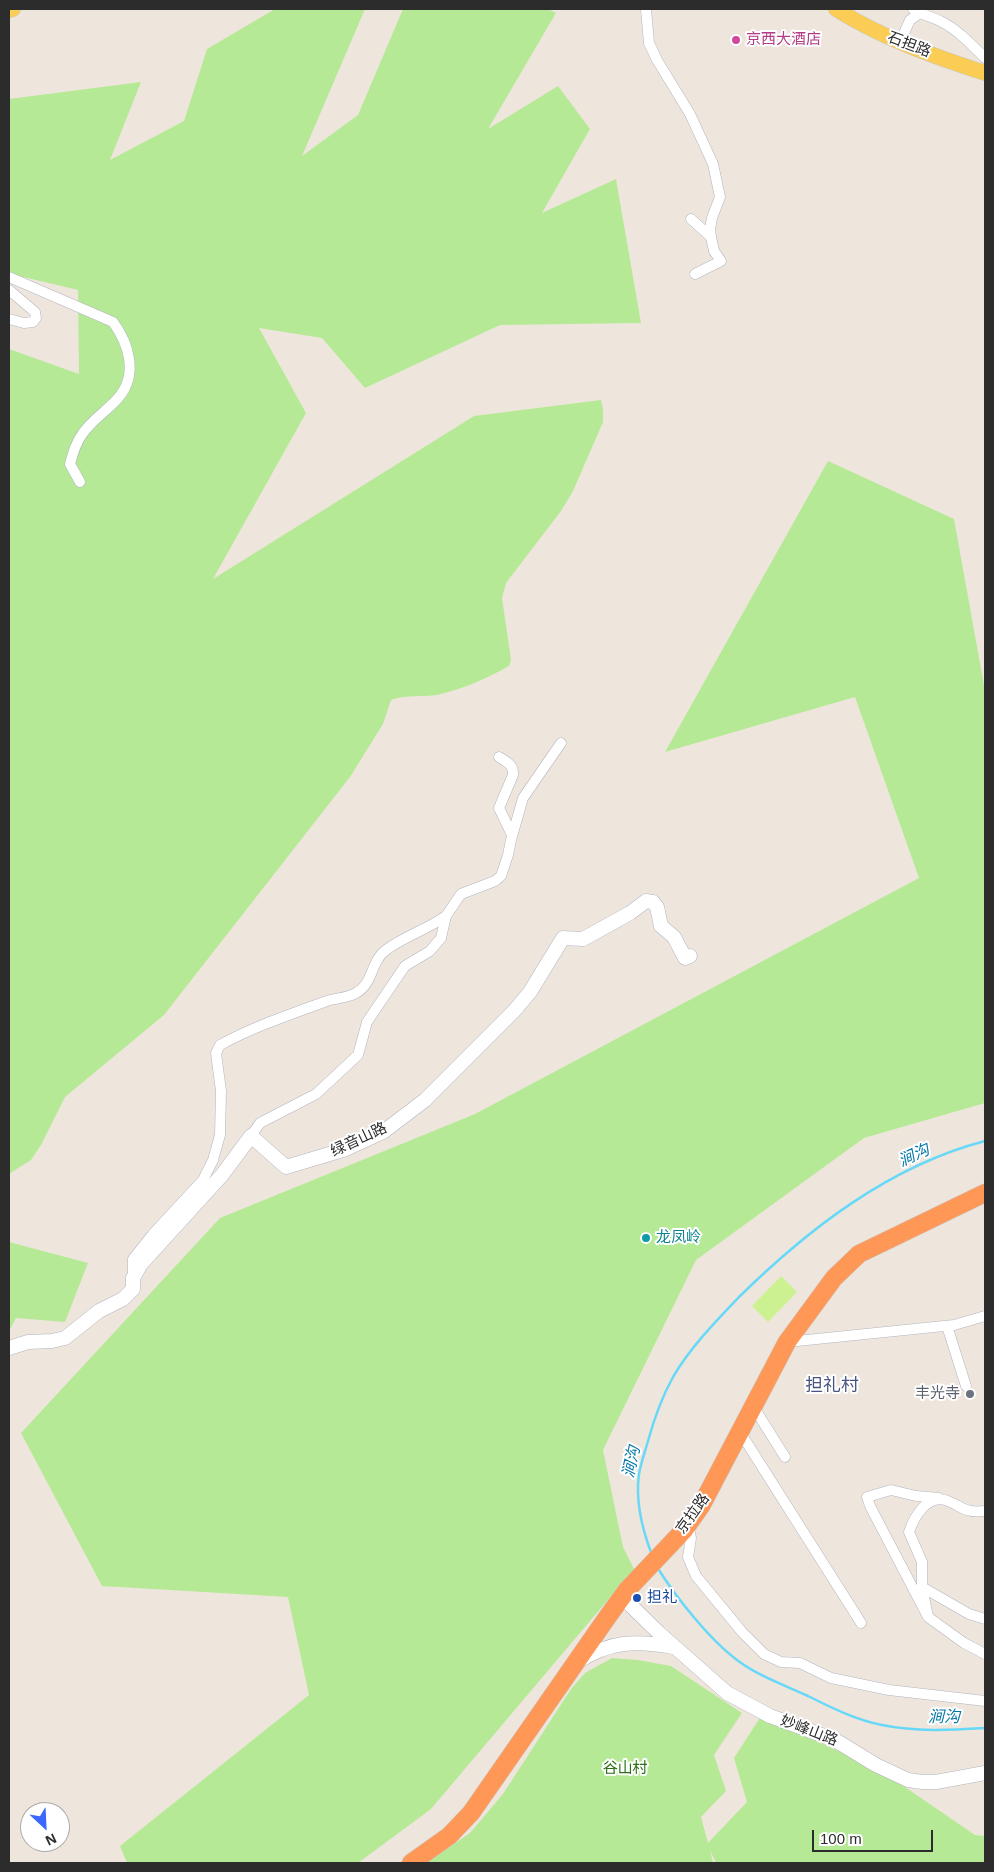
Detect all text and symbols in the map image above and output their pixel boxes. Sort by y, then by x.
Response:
street label: 石担路 [885,29,933,61]
place label: 京西大酒店 [746,31,821,49]
marker: 京西大酒店 [730,34,742,46]
street label: 绿音山路 [328,1119,390,1161]
water label: 涧沟 [895,1141,933,1171]
place label: 龙凤岭 [656,1229,701,1247]
marker: 龙凤岭 [640,1232,652,1244]
district label: 担礼村 [805,1375,859,1397]
place label: 丰光寺 [915,1385,960,1403]
marker: 丰光寺 [964,1388,976,1400]
water label: 涧沟 [619,1444,645,1480]
street label: 京拉路 [672,1491,714,1537]
place label: 担礼 [647,1589,677,1607]
marker: 担礼 [631,1592,643,1604]
water label: 涧沟 [928,1708,960,1728]
street label: 妙峰山路 [778,1712,840,1750]
park label: 谷山村 [603,1760,647,1778]
north arrow [20,1802,70,1852]
scale bar [814,1820,935,1852]
text: N [43,1830,59,1849]
text: 100 m [820,1830,862,1847]

